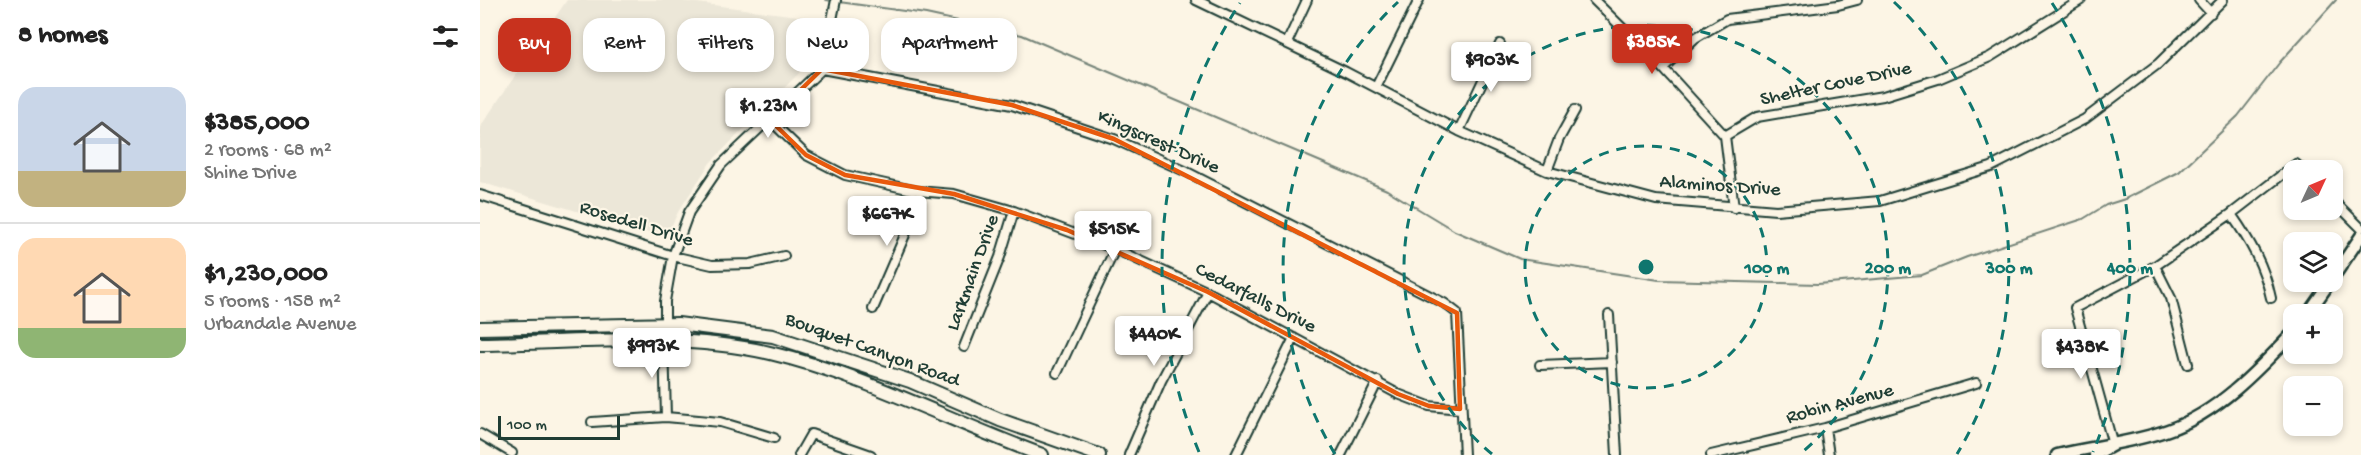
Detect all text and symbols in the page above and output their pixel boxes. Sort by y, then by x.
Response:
chip: Buy [498,18,571,72]
chip: Rent [583,18,665,72]
chip: Filters [677,18,774,72]
chip: New [786,18,869,72]
chip: Apartment [881,18,1017,72]
icon: filters [429,20,462,53]
text: 8 homes [18,21,107,52]
pin: $385K [1610,24,1694,75]
text: $385K [1626,32,1678,55]
pin: $903K [1449,42,1533,93]
text: $903K [1465,50,1517,73]
street label: Shelter Cove Drive [1758,58,1914,112]
pin: $1.23M [719,88,817,139]
text: $1.23M [739,96,797,119]
street label: Kingscrest Drive [1093,106,1223,181]
text: $385,000 [204,109,310,140]
icon: home [66,111,138,183]
text: 2 rooms · 68 m² [204,140,332,163]
north arrow [2283,160,2343,220]
map controls [2283,160,2343,436]
text: Shine Drive [204,163,297,186]
street label: Alaminos Drive [1659,171,1782,203]
pin: $667K [845,196,929,247]
street label: Rosedell Drive [576,197,696,253]
text: $667K [862,204,912,227]
street label: Larkmain Drive [942,211,1006,334]
pin: $515K [1071,211,1155,262]
text: $515K [1088,219,1138,242]
button: layers [2283,232,2343,292]
centre of rings [1636,257,1656,277]
street label: Cedarfalls Drive [1191,259,1320,340]
text: 100 m [1744,259,1790,280]
text: 200 m [1865,259,1911,280]
text: 300 m [1985,259,2033,280]
text: 400 m [2106,259,2153,280]
text: $1,230,000 [204,260,328,291]
icon: home [66,262,138,334]
text: 5 rooms · 158 m² [204,291,341,314]
button: + [2283,304,2343,364]
street label: Bouquet Canyon Road [781,308,965,394]
text: Urbandale Avenue [204,314,356,337]
pin: $440K [1112,316,1196,367]
text: $440K [1129,324,1179,347]
pin: $993K [610,328,694,379]
pin: $438K [2039,329,2123,380]
text: $993K [627,336,677,359]
text: $438K [2056,337,2106,360]
button: − [2283,376,2343,436]
street label: Robin Avenue [1784,379,1897,430]
scale bar [498,413,620,440]
text: 100 m [507,417,547,436]

